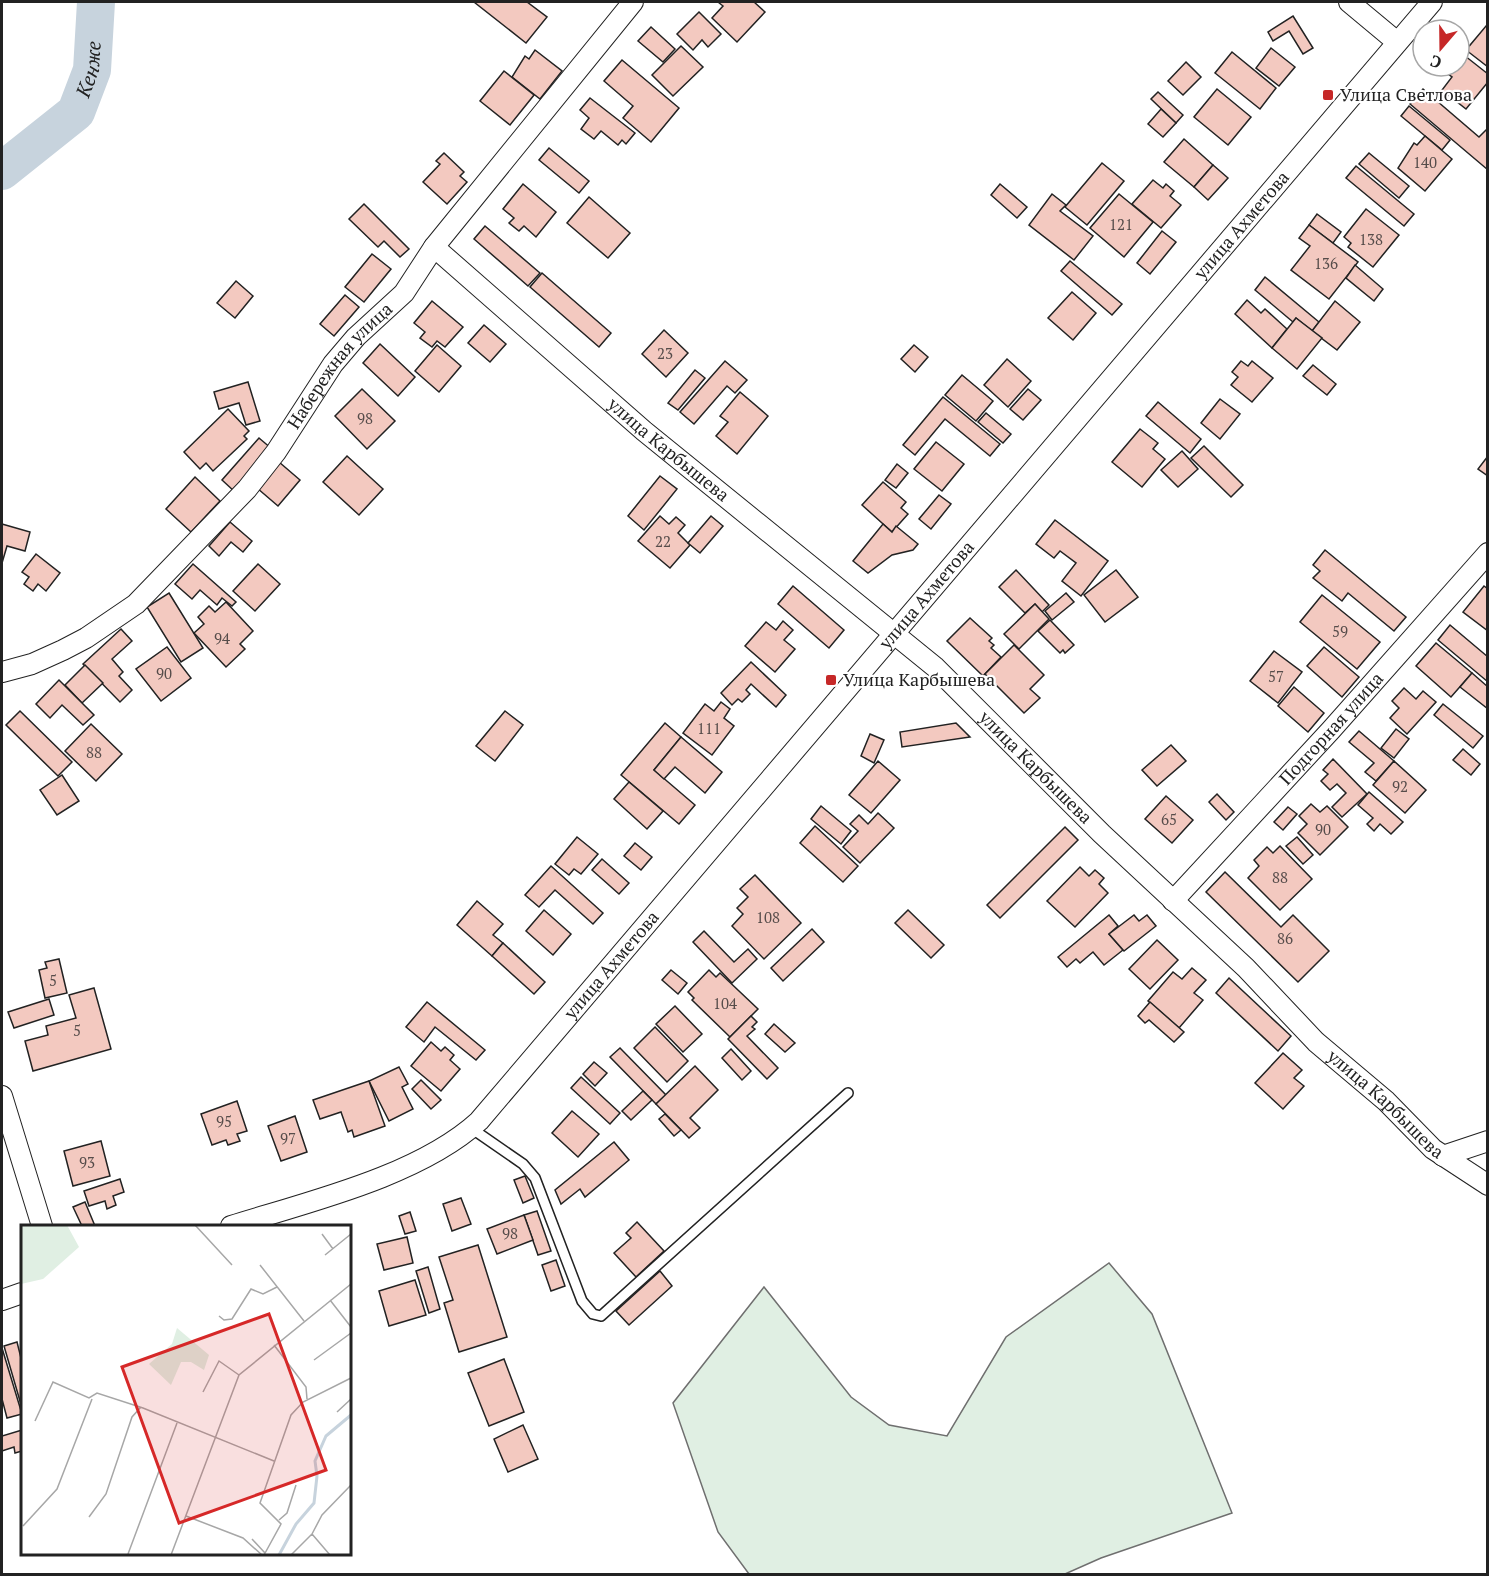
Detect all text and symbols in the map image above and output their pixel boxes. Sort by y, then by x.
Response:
north arrow [1411,18,1471,78]
water label: Кенже [69,40,107,102]
text: С [1427,50,1445,74]
place label: Улица Светлова [1340,82,1472,106]
marker: Улица Светлова [1321,88,1335,102]
house number: 140 [1413,152,1437,172]
street label: улица Ахметова [1188,165,1294,285]
house number: 121 [1109,214,1133,234]
house number: 138 [1359,229,1383,249]
house number: 136 [1314,253,1338,273]
street label: Набережная улица [281,297,397,433]
house number: 23 [657,343,673,363]
street label: улица Карбышева [602,391,735,506]
house number: 98 [357,408,373,428]
house number: 22 [655,531,671,551]
street label: улица Ахметова [872,535,979,655]
house number: 59 [1332,621,1348,641]
house number: 94 [214,628,230,648]
house number: 90 [156,663,172,683]
house number: 57 [1268,666,1284,686]
street label: Подгорная улица [1273,666,1388,790]
place label: Улица Карбышева [843,667,995,691]
marker: Улица Карбышева [824,673,838,687]
street label: улица Карбышева [974,704,1098,829]
house number: 111 [697,718,721,738]
house number: 88 [86,742,102,762]
house number: 92 [1392,776,1408,796]
house number: 65 [1161,809,1177,829]
house number: 90 [1315,819,1331,839]
house number: 88 [1272,867,1288,887]
street label: улица Ахметова [557,905,664,1025]
house number: 108 [756,907,780,927]
house number: 86 [1277,928,1293,948]
house number: 5 [49,970,57,990]
house number: 104 [713,993,737,1013]
house number: 5 [73,1020,81,1040]
street label: улица Карбышева [1322,1043,1449,1164]
house number: 95 [216,1111,232,1131]
house number: 97 [280,1128,296,1148]
house number: 93 [79,1152,95,1172]
house number: 98 [502,1223,518,1243]
inset map [21,1225,351,1555]

